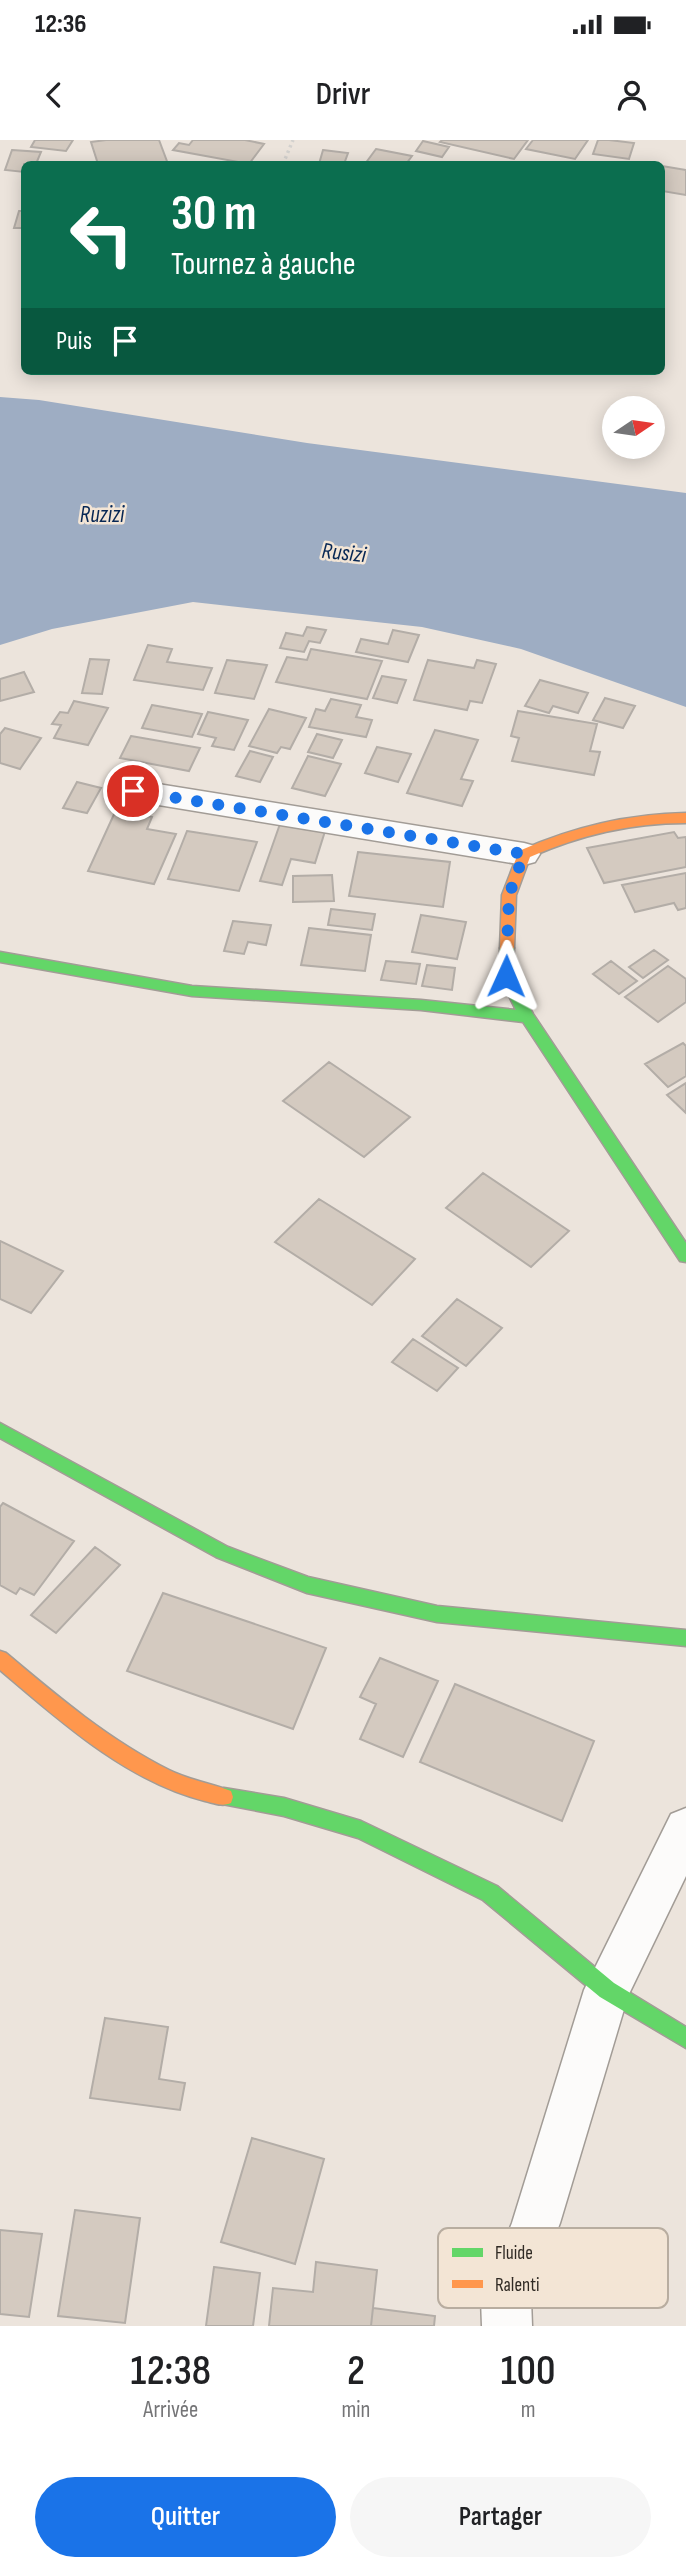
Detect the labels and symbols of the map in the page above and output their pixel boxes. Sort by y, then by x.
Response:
north arrow [602,396,665,458]
water label: Ruzizi [80,501,125,529]
water label: Rusizi [320,537,368,569]
pin [103,761,163,821]
position arrow [469,939,543,1013]
legend [438,2228,668,2308]
text: Fluide [495,2242,533,2265]
text: Ralenti [495,2274,540,2297]

